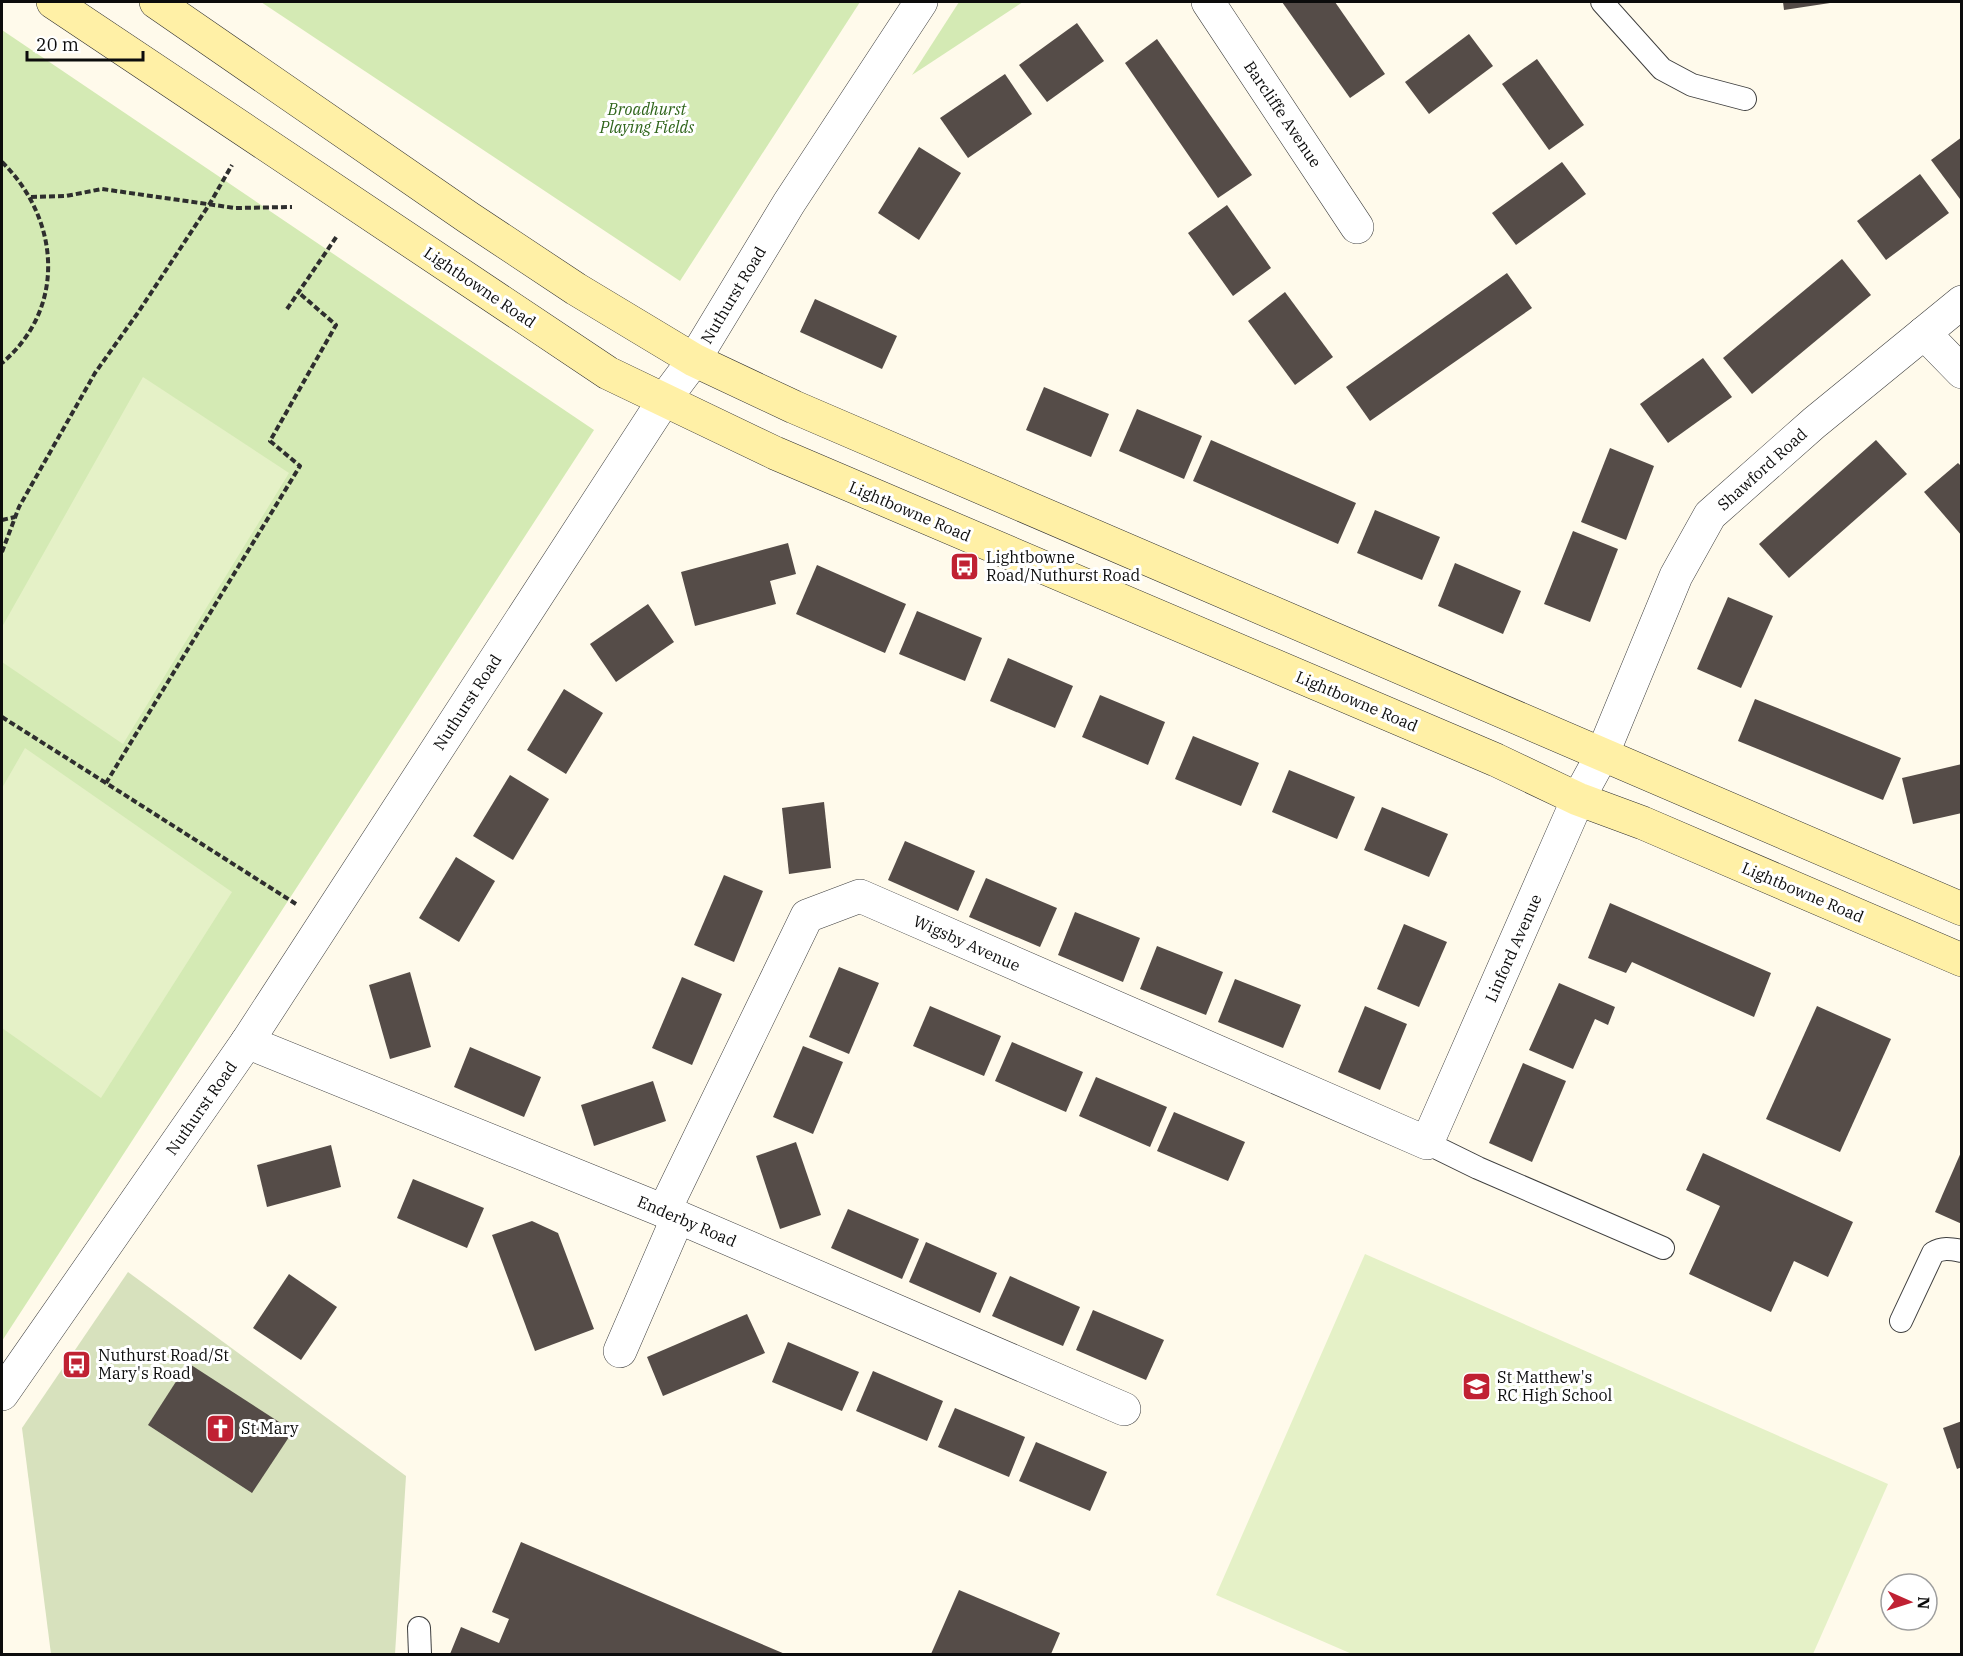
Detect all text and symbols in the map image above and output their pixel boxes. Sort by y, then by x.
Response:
scale bar [27,24,142,62]
text: 20 m [36,33,79,56]
street label: Barcliffe Avenue [1240,57,1326,171]
park label: Broadhurst Playing Fields [599,99,694,137]
street label: Lightbowne Road [420,242,540,332]
street label: Nuthurst Road [696,242,770,347]
street label: Shawford Road [1713,423,1811,514]
street label: Lightbowne Road [846,476,974,546]
place label: Lightbowne Road/Nuthurst Road [986,547,1140,585]
bus stop icon: Lightbowne Road/Nuthurst Road [949,550,981,582]
street label: Nuthurst Road [429,650,506,754]
street label: Lightbowne Road [1293,666,1421,736]
street label: Lightbowne Road [1739,857,1867,927]
street label: Linford Avenue [1480,891,1546,1005]
street label: Wigsby Avenue [910,911,1024,975]
street label: Nuthurst Road [161,1057,241,1159]
street label: Enderby Road [634,1191,740,1251]
place label: Nuthurst Road/St Mary's Road [98,1345,229,1383]
bus stop icon: Nuthurst Road/St Mary's Road [61,1348,93,1380]
place label: St Matthew's RC High School [1497,1367,1613,1405]
school or university icon: St Matthew's RC High School [1460,1370,1492,1402]
church icon: St Mary [204,1412,236,1444]
place label: St Mary [241,1418,299,1438]
north arrow [1879,1572,1939,1632]
text: N [1914,1596,1934,1610]

